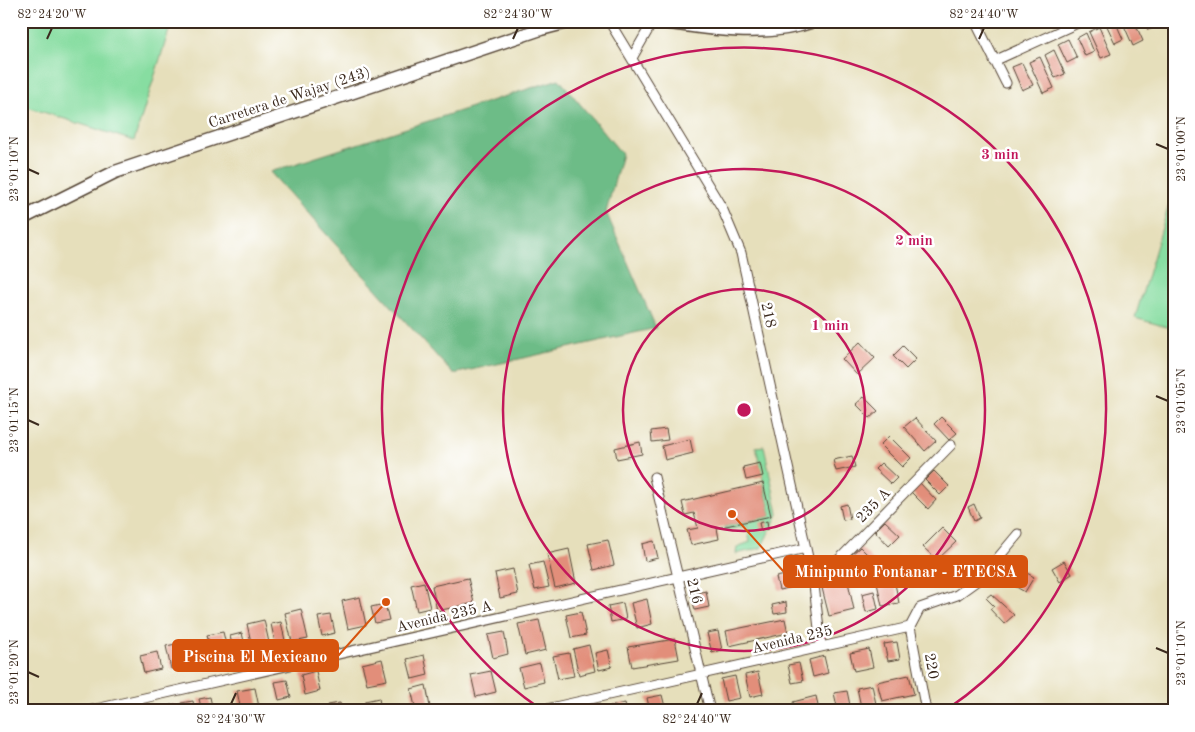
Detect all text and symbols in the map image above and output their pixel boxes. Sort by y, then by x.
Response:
text: 82°24'20"W [17,9,87,21]
text: 82°24'30"W [483,9,553,21]
text: 82°24'40"W [949,9,1019,21]
street label: Carretera de Wajay (243) [207,65,372,132]
text: 23°01'00"N [1176,116,1188,182]
text: 23°01'10"N [9,136,21,202]
text: 3 min [981,148,1019,163]
text: 2 min [895,234,933,249]
street label: 218 [757,301,778,330]
text: 1 min [811,319,849,334]
text: 23°01'05"N [1175,368,1188,434]
text: 23°01'15"N [8,387,21,453]
centre of rings [735,401,753,419]
street label: 235 A [854,485,894,526]
callout: Minipunto Fontanar - ETECSA [784,556,1027,587]
text: Minipunto Fontanar - ETECSA [795,565,1017,581]
street label: 216 [683,577,704,606]
street label: Avenida 235 A [395,599,494,636]
text: 23°01'10"N [1176,620,1188,686]
street label: Avenida 235 [751,624,834,657]
text: 23°01'20"N [9,639,21,705]
callout: Piscina El Mexicano [173,640,338,671]
text: Piscina El Mexicano [183,650,327,666]
street label: 220 [921,652,940,680]
text: 82°24'30"W [196,714,266,726]
text: 82°24'40"W [662,714,732,726]

